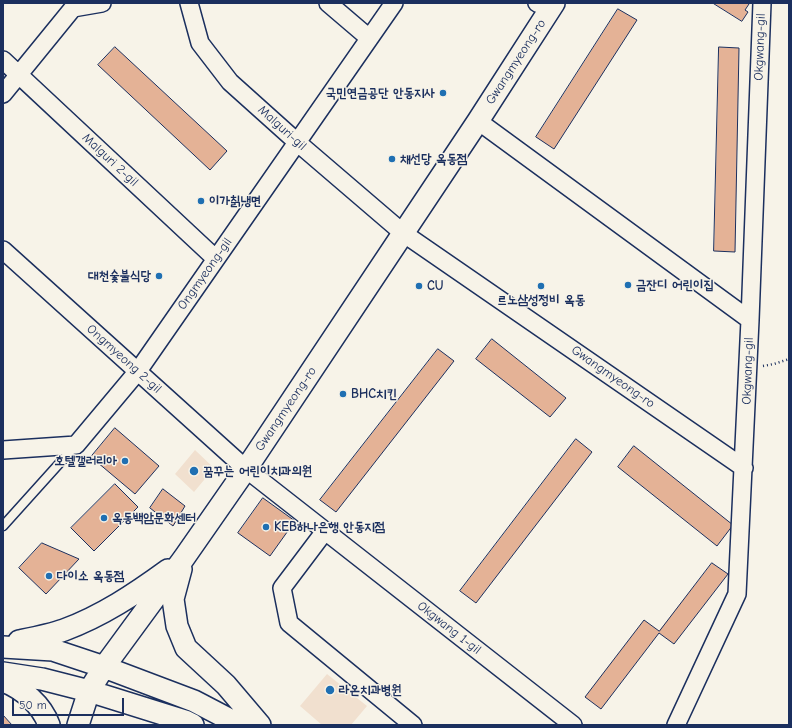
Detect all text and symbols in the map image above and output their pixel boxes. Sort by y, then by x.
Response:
street label: Okgwang-gil [751,13,769,81]
street label: Gwangmyeong-ro [483,16,549,108]
place label: 국민연금공단 안동지사 [326,85,435,101]
marker: 국민연금공단 안동지사 [438,88,448,98]
street label: Malguri-gil [254,102,310,154]
street label: Malguri 2-gil [79,130,141,190]
place label: 채선당 옥동점 [400,151,467,167]
marker: 채선당 옥동점 [387,154,397,164]
place label: 이가칡냉면 [209,193,261,209]
marker: 이가칡냉면 [196,196,206,206]
street label: Ongmyeong-gil [174,235,236,313]
place label: 대천숯불식당 [88,268,151,284]
marker: 대천숯불식당 [154,271,164,281]
place label: 금잔디 어린이집 [636,277,714,293]
place label: CU [427,278,444,294]
marker: 금잔디 어린이집 [623,280,633,290]
marker: CU [414,281,424,291]
marker: 르노삼성정비 옥동 [536,281,546,291]
place label: 르노삼성정비 옥동 [497,292,585,308]
street label: Ongmyeong 2-gil [83,321,165,397]
street label: Okgwang-gil [739,337,757,405]
street label: Gwangmyeong-ro [568,342,658,412]
street label: Gwangmyeong-ro [252,364,320,454]
place label: BHC치킨 [351,386,397,402]
marker: BHC치킨 [338,389,348,399]
place label: 호텔갤러리아 [54,453,117,469]
marker: 호텔갤러리아 [120,456,130,466]
place label: 꿈꾸는 어린이치과의원 [203,463,312,479]
marker: 꿈꾸는 어린이치과의원 [188,465,200,477]
place label: 옥동백암문화센터 [112,510,196,526]
marker: 옥동백암문화센터 [99,513,109,523]
place label: KEB하나은행 안동지점 [274,519,385,535]
marker: KEB하나은행 안동지점 [261,522,271,532]
place label: 다이소 옥동점 [57,568,124,584]
marker: 다이소 옥동점 [44,571,54,581]
street label: Okgwang 1-gil [414,598,484,658]
place label: 라온치과병원 [339,682,402,698]
marker: 라온치과병원 [324,684,336,696]
scale bar [14,690,126,716]
text: 50 m [19,698,47,712]

